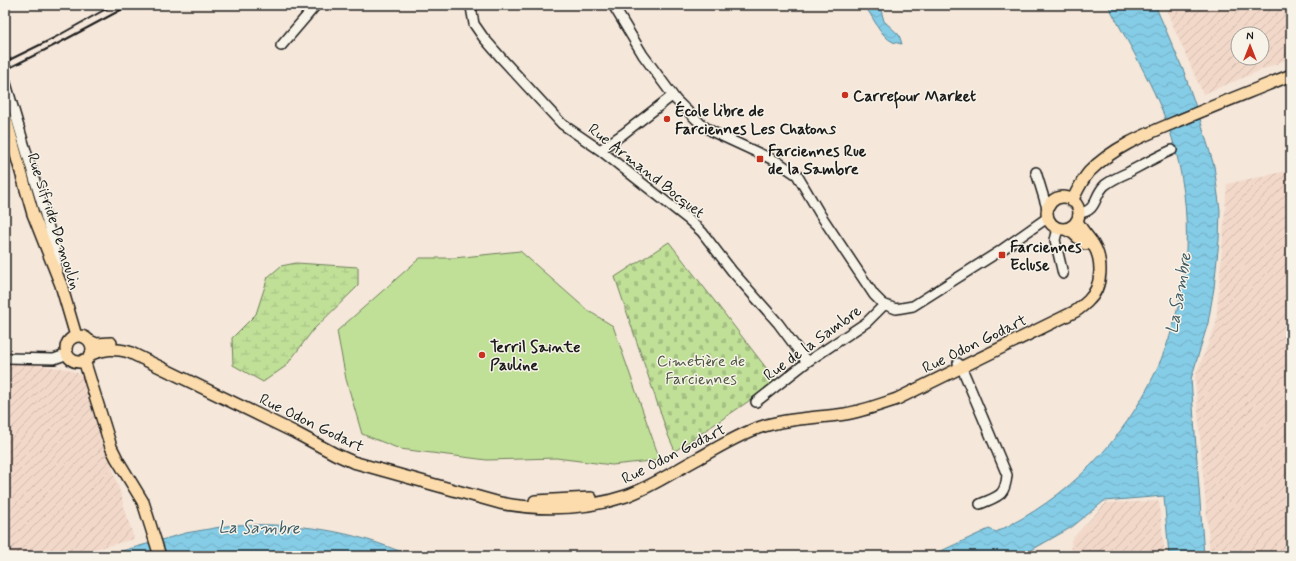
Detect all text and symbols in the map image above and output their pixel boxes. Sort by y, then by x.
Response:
north arrow [1230,26,1270,66]
text: N [1246,30,1254,44]
place label: Carrefour Market [853,86,976,109]
marker: Carrefour Market [840,90,850,100]
place label: École libre de Farciennes Les Chatons [675,100,837,140]
marker: École libre de Farciennes Les Chatons [662,114,672,124]
street label: Rue Armand Bocquet [583,119,709,223]
place label: Farciennes Rue de la Sambre [768,141,867,180]
street label: Rue Sifride Demoulin [22,150,86,293]
marker: Farciennes Rue de la Sambre [755,154,765,164]
place label: Farciennes Ecluse [1010,237,1082,276]
marker: Farciennes Ecluse [997,250,1007,260]
water label: La Sambre [1161,250,1197,335]
street label: Rue de la Sambre [760,300,867,386]
street label: Rue Odon Godart [919,310,1031,379]
place label: Terril Sainte Pauline [490,337,580,376]
marker: Terril Sainte Pauline [477,350,487,360]
park label: Cimetière de Farciennes [657,351,745,390]
street label: Rue Odon Godart [256,389,368,458]
street label: Rue Odon Godart [618,419,730,490]
water label: La Sambre [218,516,301,540]

